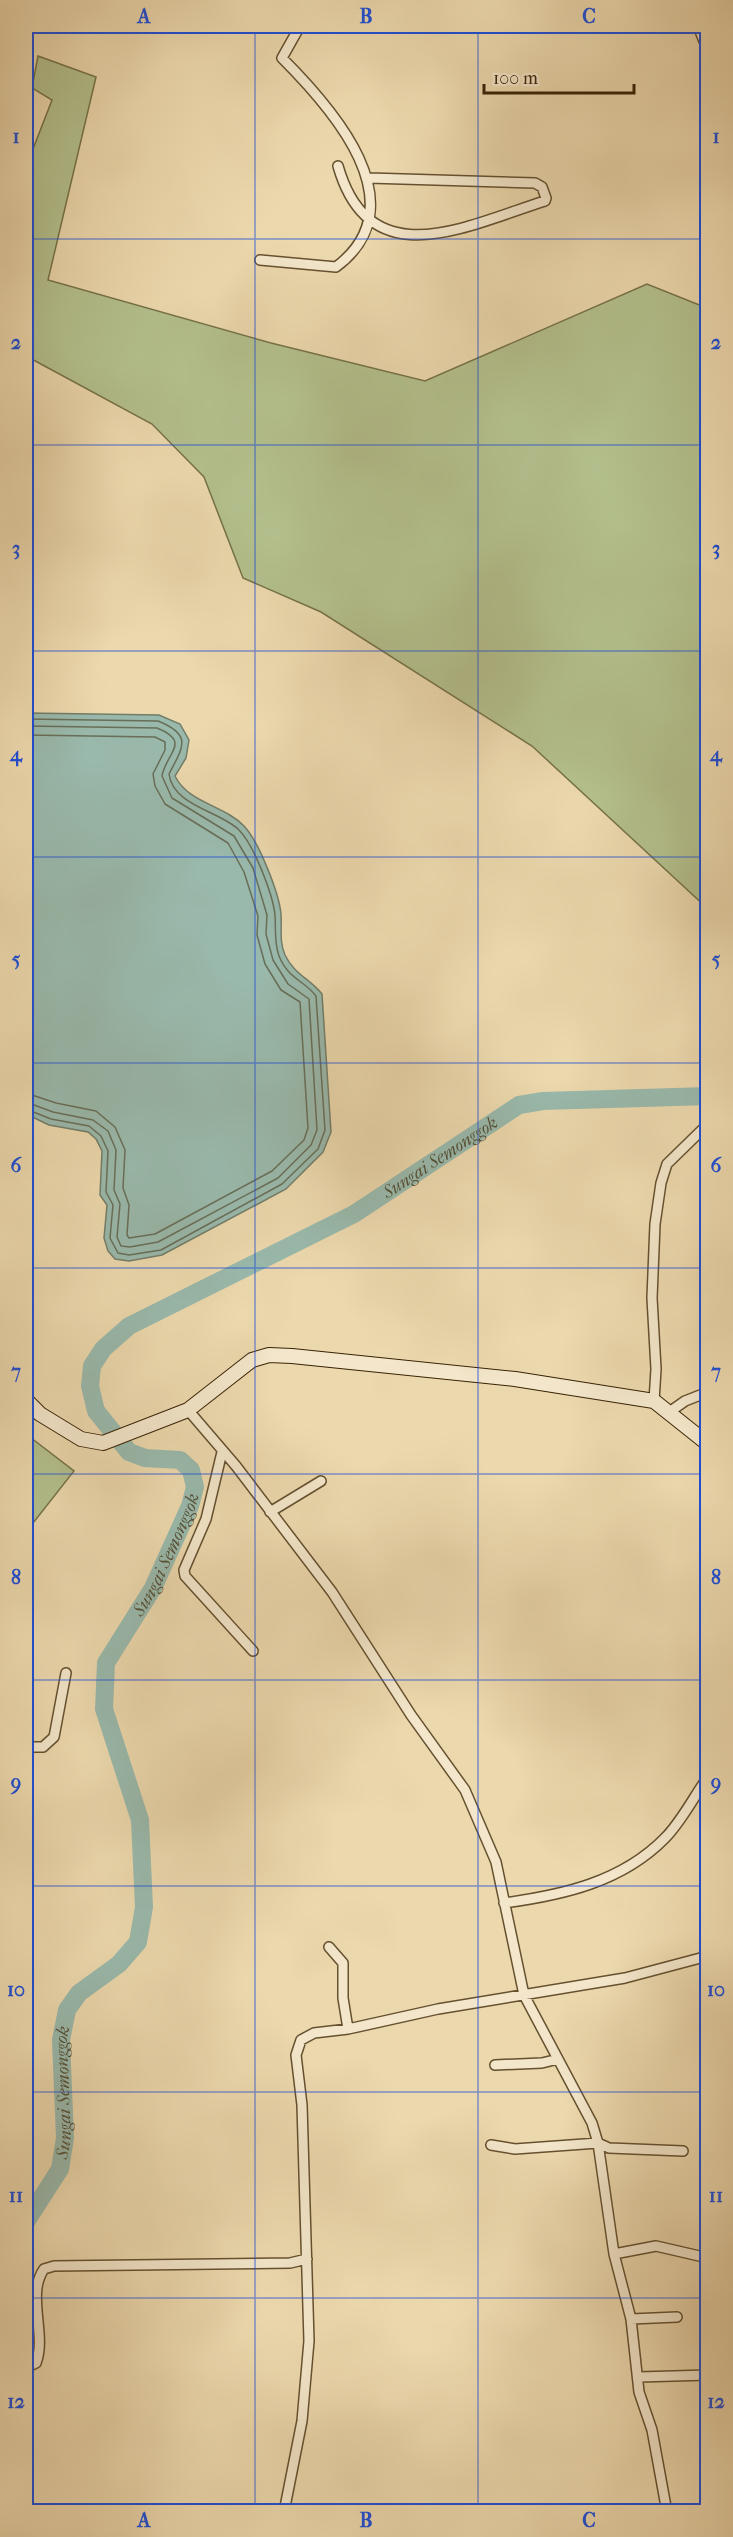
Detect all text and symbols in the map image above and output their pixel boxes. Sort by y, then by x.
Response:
text: A [136,5,152,28]
text: B [359,5,373,28]
text: C [582,5,596,28]
scale bar [484,57,634,95]
text: 100 m [493,68,538,89]
text: 1 [12,125,20,148]
text: 1 [712,125,720,148]
text: 2 [11,331,21,354]
text: 2 [711,331,721,354]
text: 3 [12,537,20,560]
text: 3 [712,537,720,560]
text: 4 [9,743,23,767]
text: 4 [709,743,723,767]
text: 5 [12,948,21,971]
text: 5 [712,948,721,971]
water label: Sungai Semonggok [378,1112,501,1203]
text: 6 [11,1154,23,1177]
text: 6 [711,1154,723,1177]
text: 7 [10,1360,21,1383]
text: 7 [710,1360,721,1383]
water label: Sungai Semonggok [127,1491,203,1621]
text: 8 [11,1566,21,1589]
text: 8 [711,1566,721,1589]
text: 9 [10,1772,21,1795]
text: 9 [710,1772,721,1795]
text: 10 [7,1978,25,2001]
text: 10 [707,1978,725,2001]
water label: Sungai Semonggok [50,2024,76,2161]
text: 11 [9,2184,23,2207]
text: 11 [709,2184,723,2207]
text: 12 [7,2390,25,2413]
text: 12 [707,2390,725,2413]
text: A [136,2509,152,2532]
text: B [359,2509,373,2532]
text: C [582,2509,596,2532]

